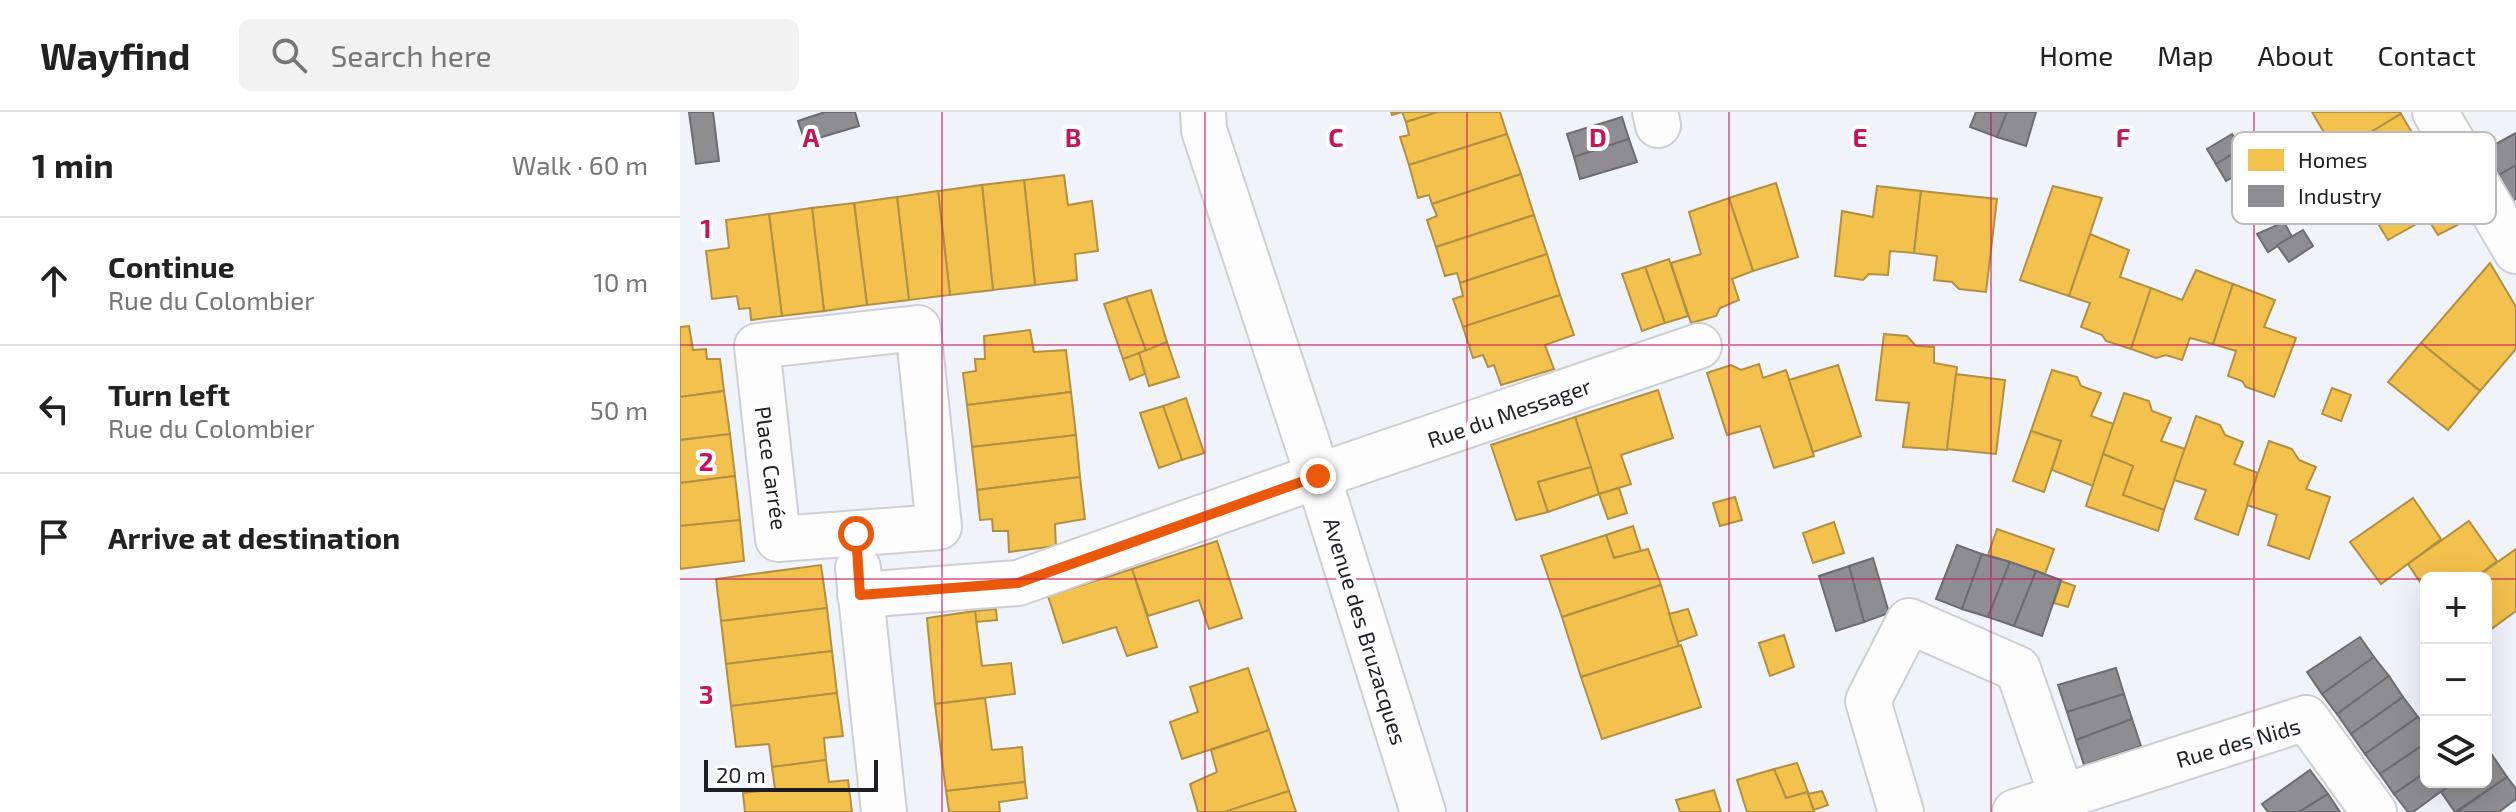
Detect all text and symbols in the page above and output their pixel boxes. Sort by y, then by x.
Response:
search box [239,19,799,91]
text: Wayfind [40,32,191,78]
icon: search [267,33,311,77]
text: Search here [331,37,492,73]
text: Home [2039,38,2113,72]
text: Map [2157,38,2214,72]
text: About [2258,38,2333,72]
text: Contact [2377,38,2476,72]
text: A [803,121,820,152]
text: B [1065,121,1081,152]
text: C [1328,121,1344,152]
text: D [1589,121,1607,152]
text: E [1852,121,1868,152]
text: F [2116,121,2130,152]
legend [2232,132,2496,224]
text: 1 min [32,144,114,185]
text: Homes [2298,146,2367,172]
text: Walk · 60 m [512,149,648,180]
text: Industry [2298,182,2382,208]
text: 1 [700,212,712,243]
text: Continue [108,248,235,284]
icon: ahead [32,259,76,303]
text: 10 m [593,266,648,297]
text: Rue du Colombier [108,284,315,315]
street label: Rue du Messager [1424,372,1594,452]
text: Turn left [108,376,230,412]
icon: left [32,387,76,431]
text: 50 m [590,394,648,425]
street label: Place Carrée [750,405,794,531]
text: Rue du Colombier [108,412,315,443]
text: 2 [698,445,714,476]
route end [1300,458,1336,494]
street label: Avenue des Bruzacques [1319,514,1413,748]
icon: arrive [32,515,76,559]
route start [838,516,874,552]
text: Arrive at destination [108,519,400,555]
map controls [2420,572,2492,788]
button: + [2420,572,2492,644]
button: − [2420,644,2492,716]
text: 3 [699,678,713,709]
street label: Rue des Nids [2173,712,2303,772]
button: layers [2420,716,2492,788]
scale bar [704,756,878,792]
text: 20 m [716,761,766,787]

